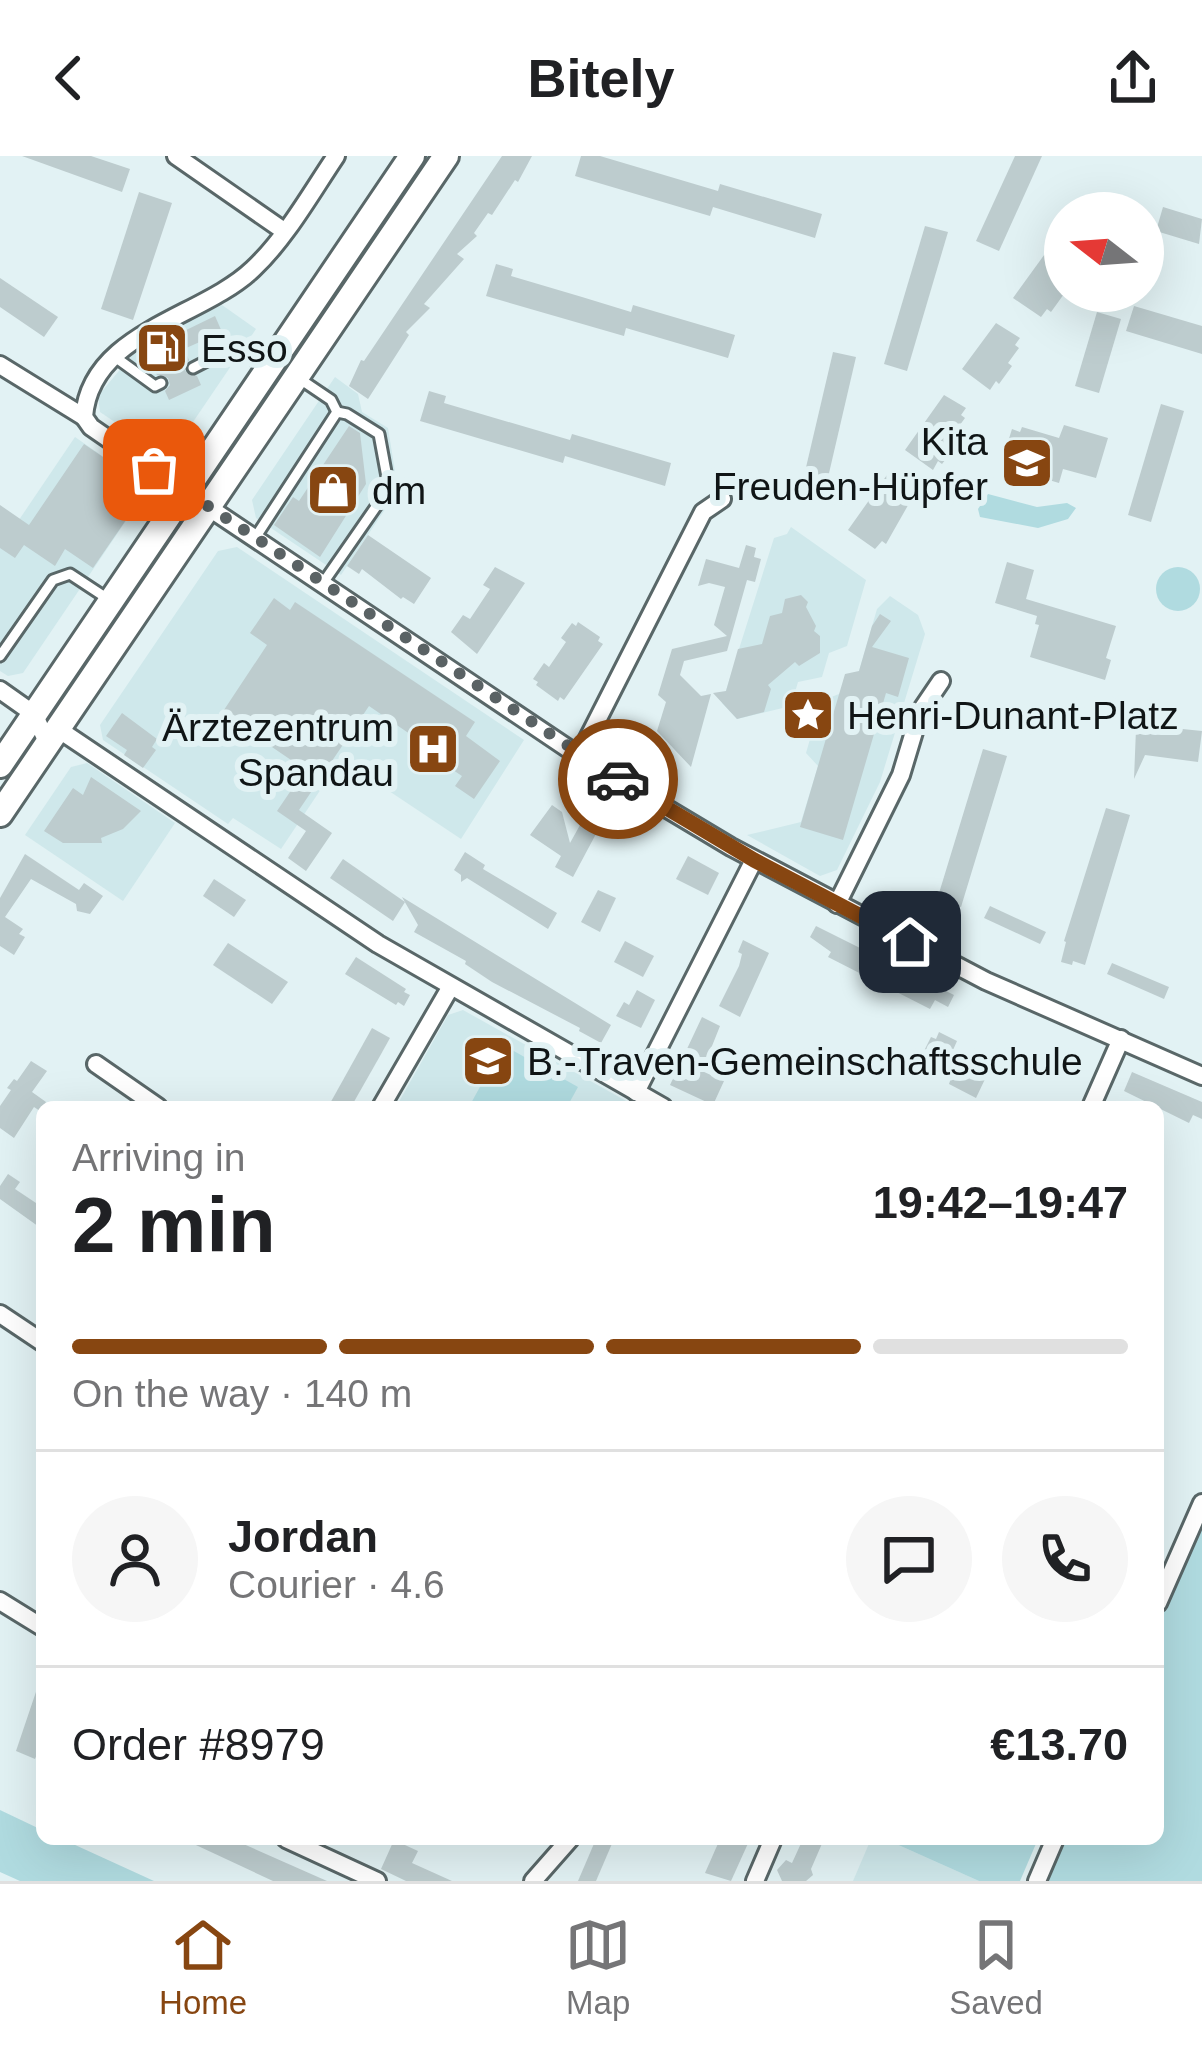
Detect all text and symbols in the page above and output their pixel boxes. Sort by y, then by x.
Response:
icon: back [36,45,102,111]
icon: share [1100,45,1166,111]
text: Bitely [527,48,675,108]
north arrow [1044,192,1164,312]
map controls [1044,192,1164,312]
fuel station icon: Esso [134,320,190,376]
place label: Esso [201,327,288,370]
pin [103,419,205,521]
place label: Kita Freuden-Hüpfer [713,420,988,508]
school or university icon: Kita Freuden-Hüpfer [999,435,1055,491]
icon: bag [121,437,187,503]
shop icon: dm [305,462,361,518]
place label: dm [372,469,426,512]
place icon: Henri-Dunant-Platz [780,687,836,743]
place label: Henri-Dunant-Platz [847,694,1179,737]
place label: Ärztezentrum Spandau [162,706,394,794]
courier [558,719,678,839]
hospital icon: Ärztezentrum Spandau [405,721,461,777]
icon: car [585,746,651,812]
pin [859,891,961,993]
icon: home [877,909,943,975]
school or university icon: B.-Traven-Gemeinschaftsschule [460,1033,516,1089]
place label: B.-Traven-Gemeinschaftsschule [527,1040,1083,1083]
text: Arriving in [72,1136,245,1179]
text: 19:42–19:47 [873,1177,1128,1228]
text: 2 min [72,1181,276,1269]
text: On the way · 140 m [72,1372,412,1415]
button: person [72,1496,198,1622]
button: chat [846,1496,972,1622]
button: phone [1002,1496,1128,1622]
text: Jordan [228,1511,378,1562]
text: Courier · 4.6 [228,1563,445,1606]
text: Order #8979 [72,1719,325,1770]
text: €13.70 [990,1719,1128,1770]
tab: Home [159,1912,247,2022]
tab: Map [565,1912,631,2022]
tab: Saved [949,1912,1043,2022]

